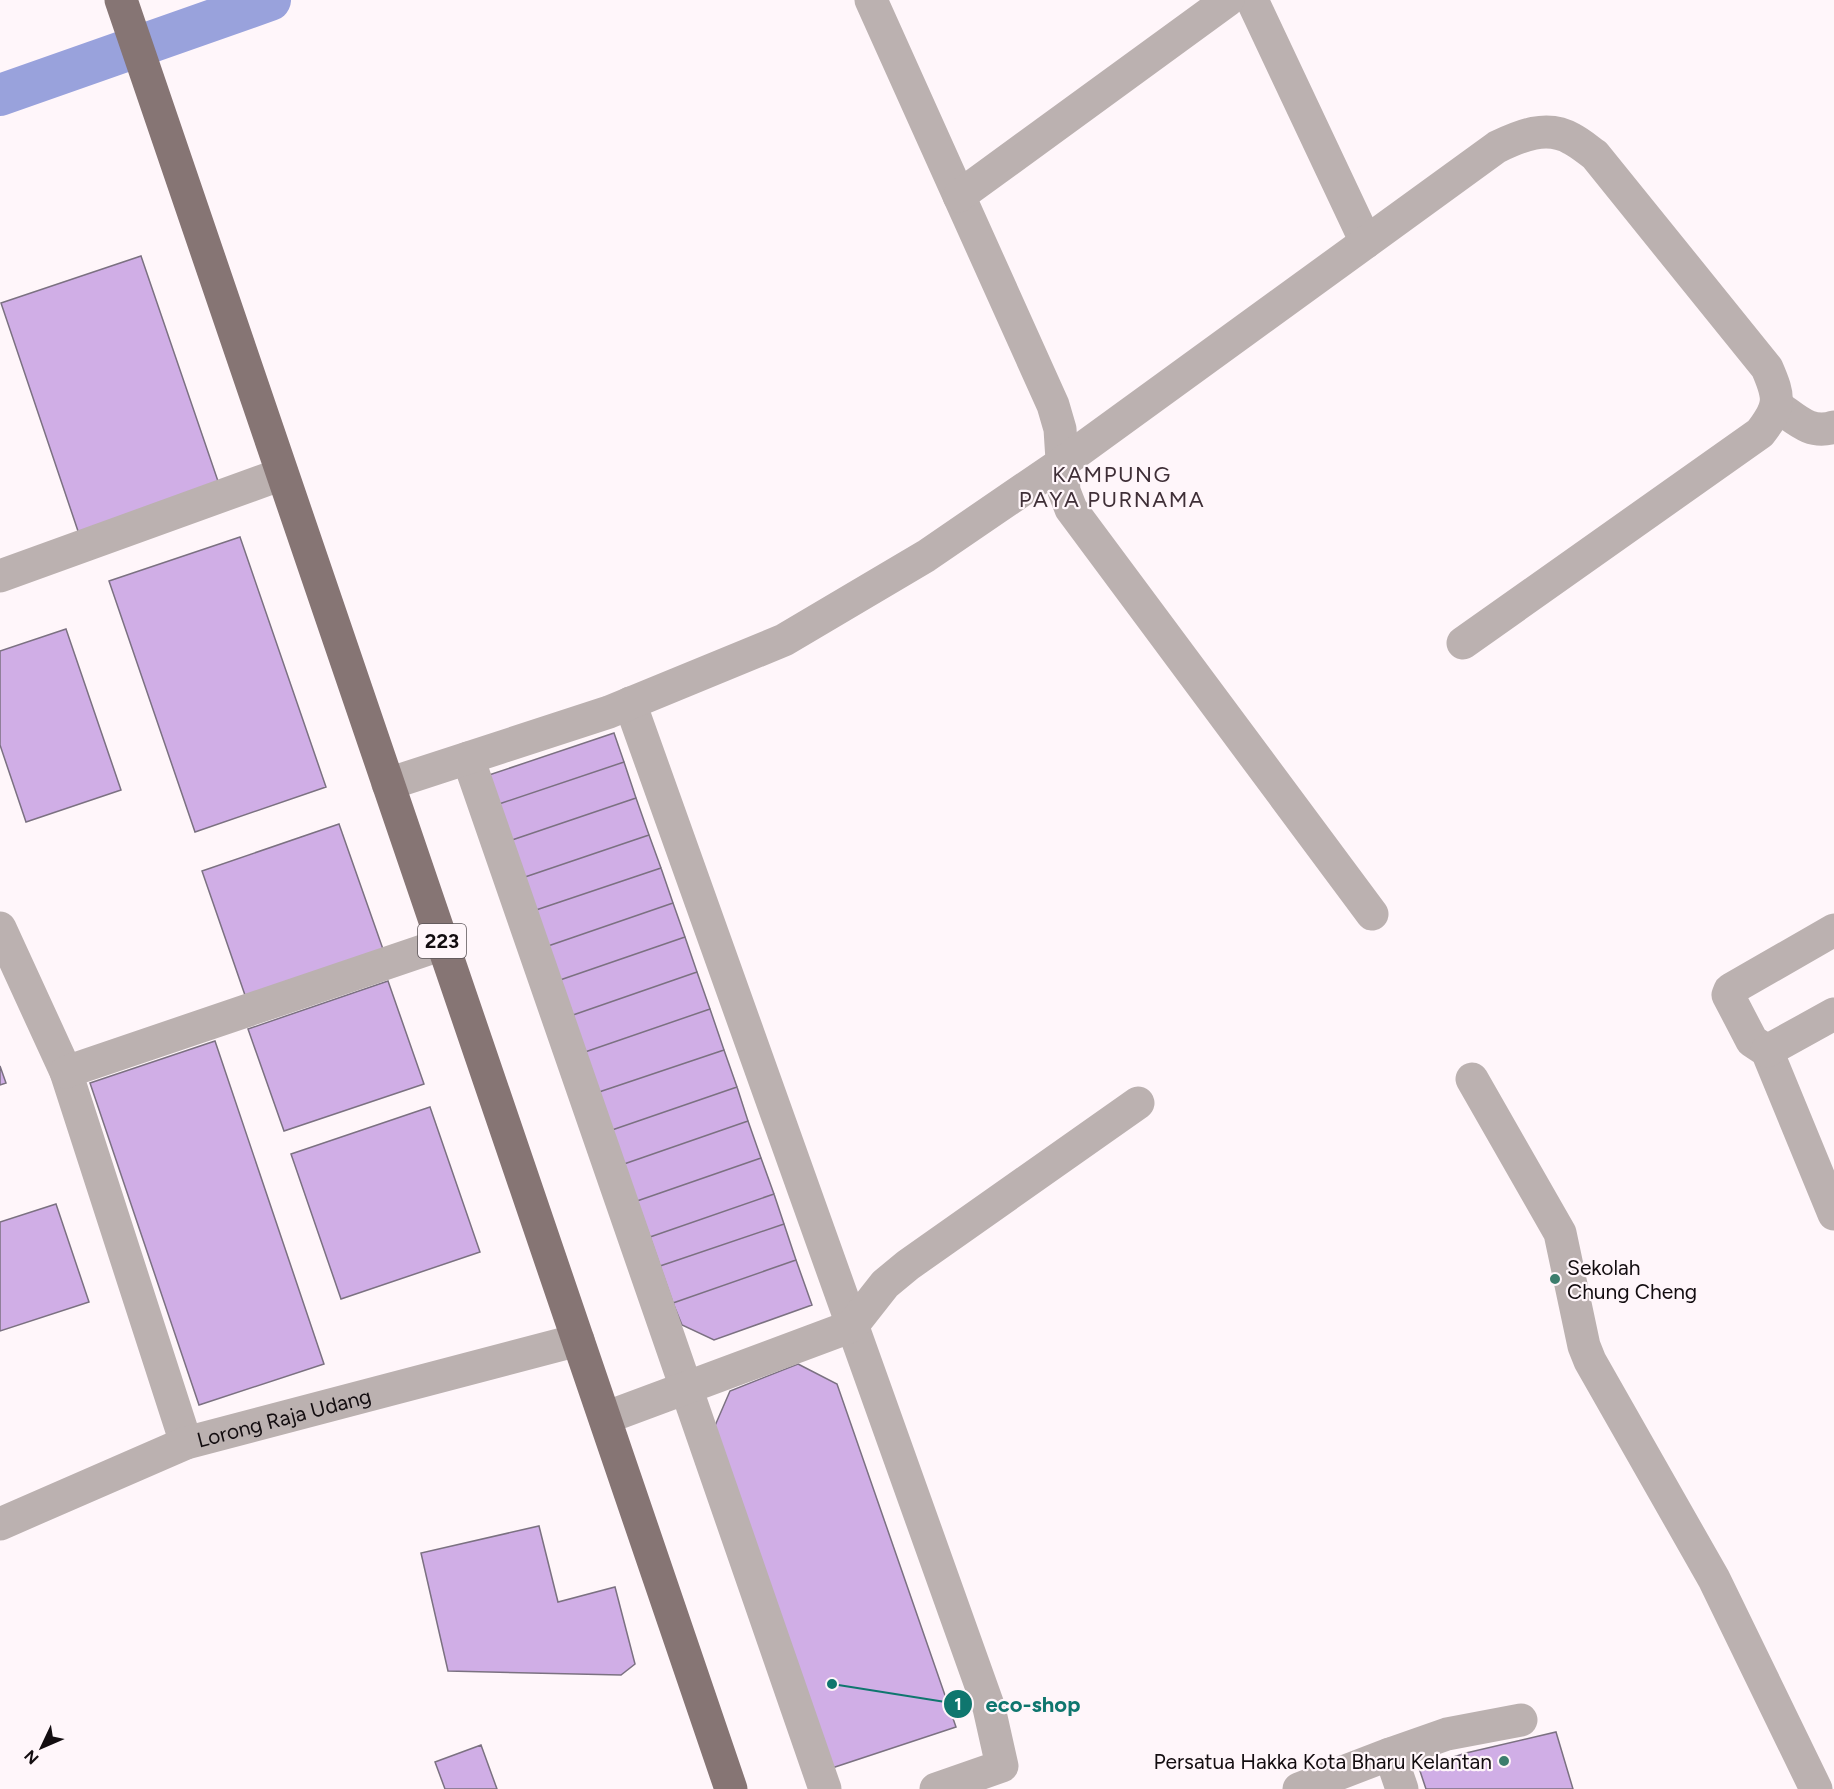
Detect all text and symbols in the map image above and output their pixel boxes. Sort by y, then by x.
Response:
district label: KAMPUNG PAYA PURNAMA [1019,461,1205,513]
road number: 223 [418,924,466,958]
place label: Sekolah Chung Cheng [1567,1255,1697,1304]
marker: Sekolah Chung Cheng [1548,1272,1562,1286]
street label: Lorong Raja Udang [194,1382,374,1452]
callout: eco-shop [943,1684,1092,1724]
text: eco-shop [986,1691,1080,1718]
text: 1 [954,1693,962,1715]
north arrow [12,1717,72,1777]
text: N [20,1746,43,1768]
place label: Persatua Hakka Kota Bharu Kelantan [1154,1749,1492,1774]
marker: Persatua Hakka Kota Bharu Kelantan [1497,1754,1511,1768]

